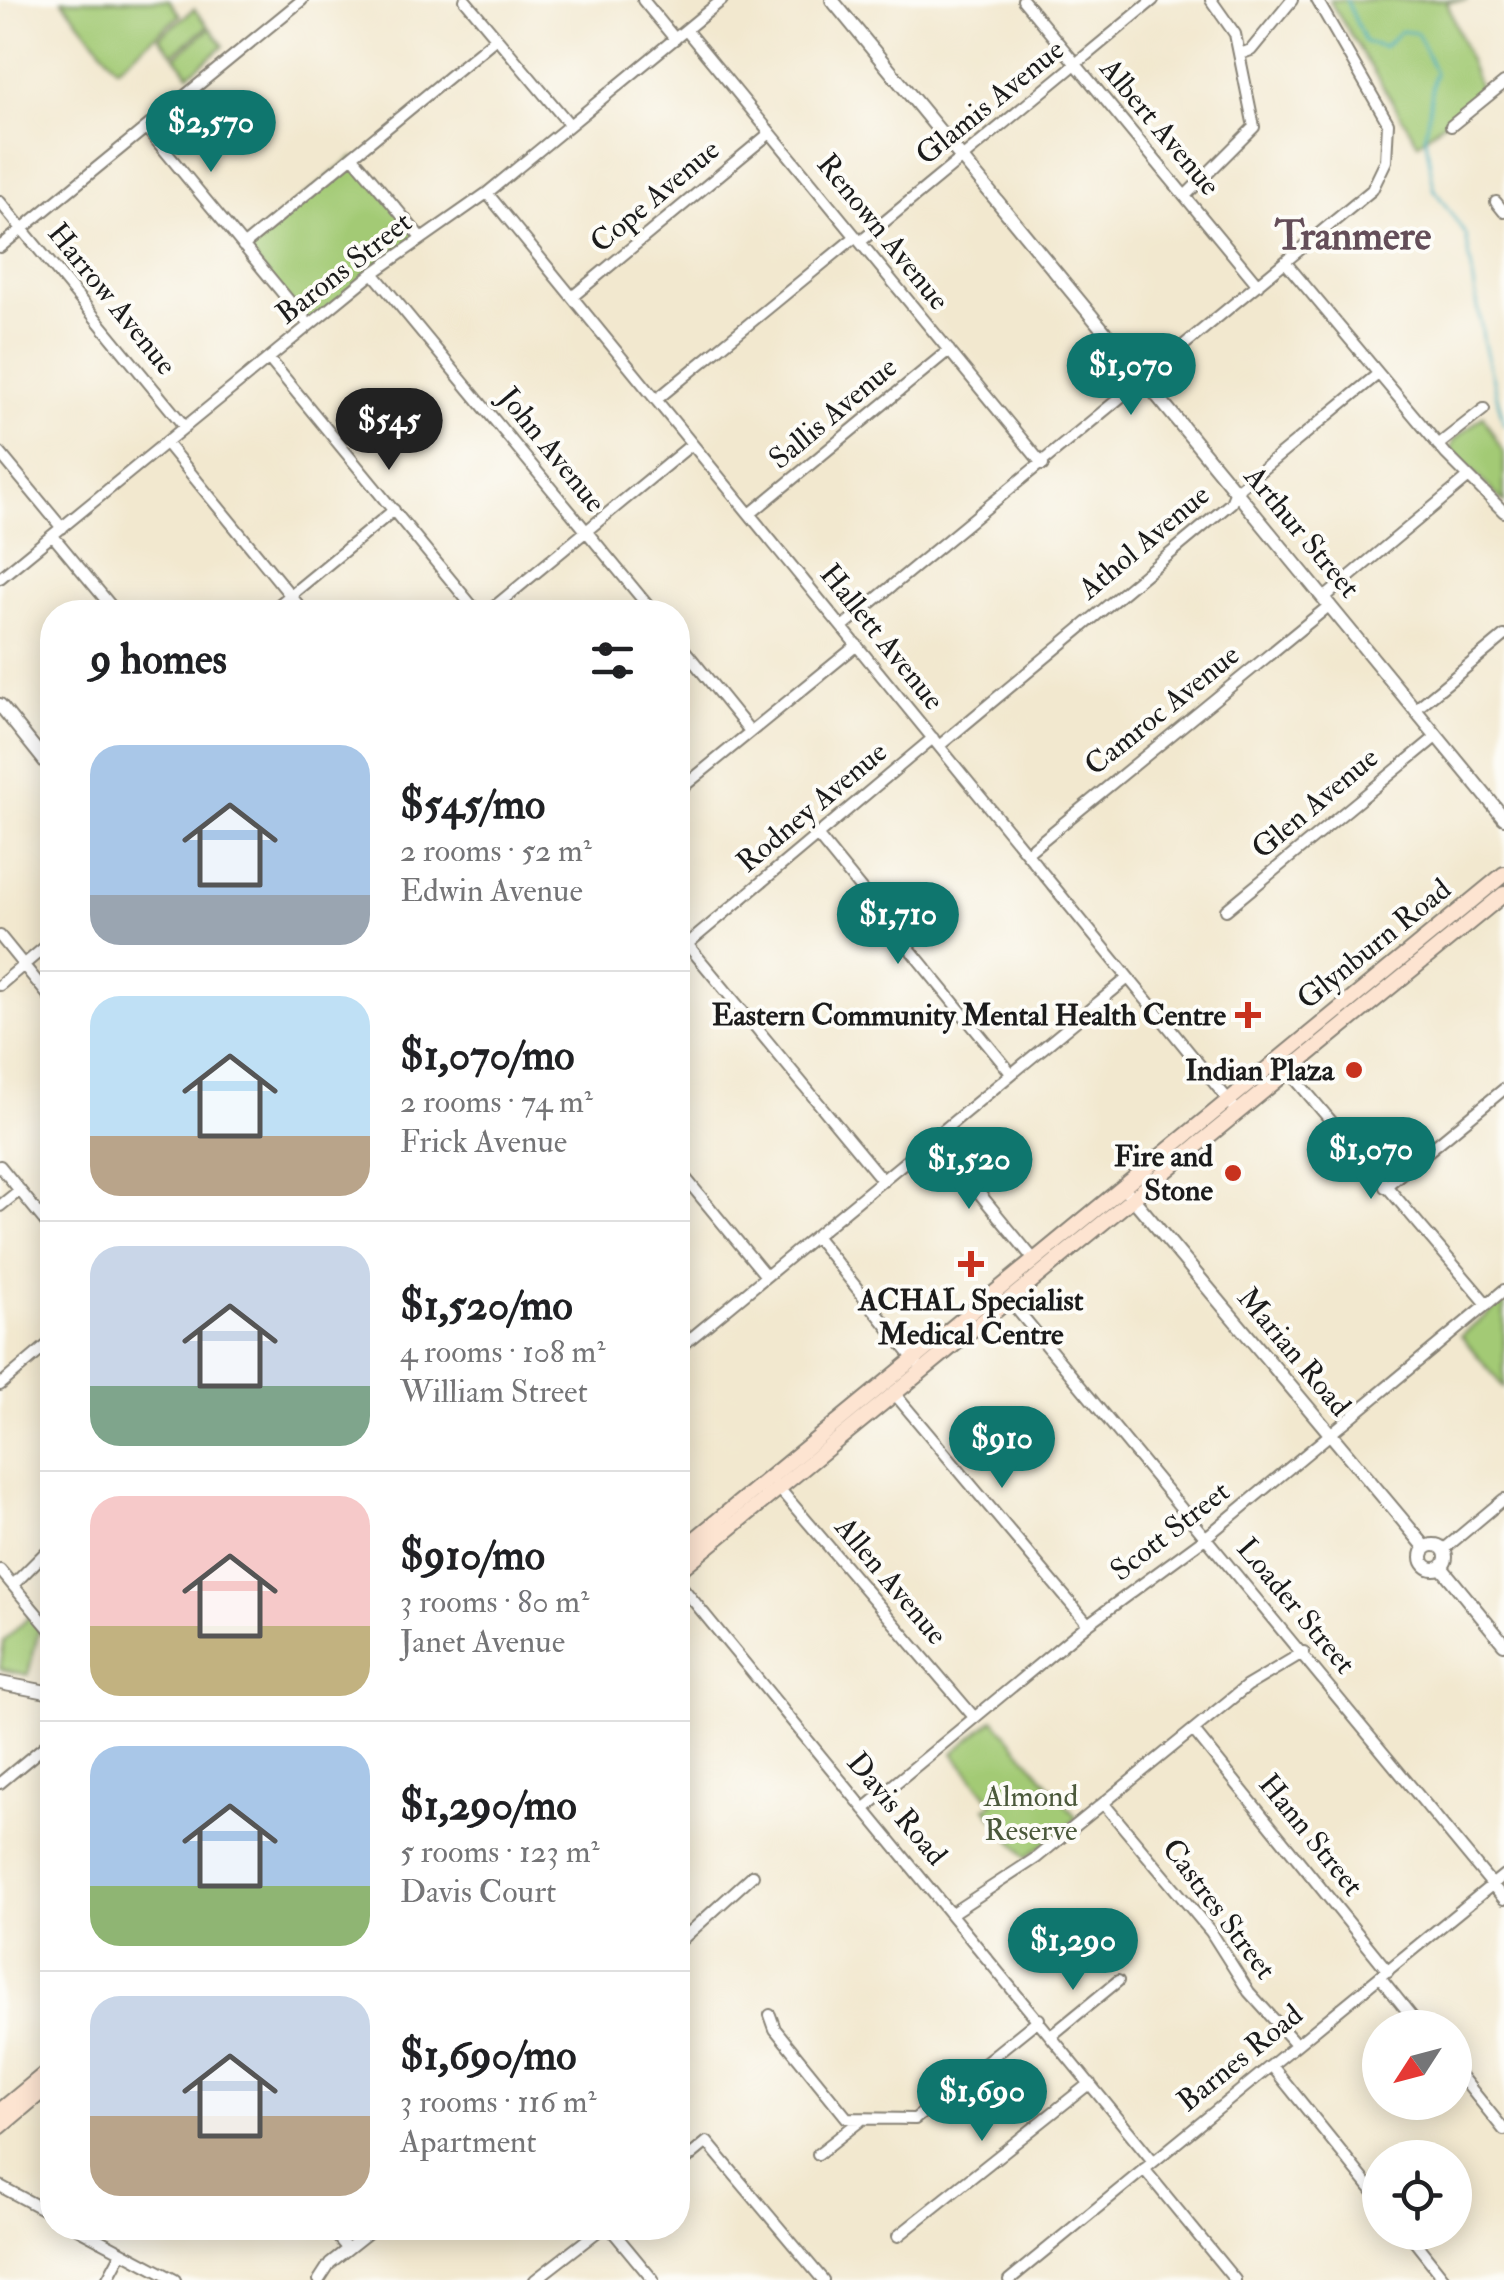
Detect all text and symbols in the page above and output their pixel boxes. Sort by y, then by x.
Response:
street label: Glamis Avenue [908,31,1072,173]
street label: Albert Avenue [1091,50,1228,203]
pin: $2,570 [130,90,292,175]
text: $2,570 [168,102,254,142]
street label: Cope Avenue [583,131,727,261]
street label: Renown Avenue [809,146,957,318]
street label: Barons Street [269,203,419,332]
district label: Tranmere [1274,211,1432,262]
street label: Harrow Avenue [39,215,185,383]
pin: $1,070 [1050,333,1212,418]
text: $1,070 [1089,345,1173,385]
street label: Sallis Avenue [761,349,905,477]
street label: John Avenue [490,379,614,520]
pin: $545 [330,388,448,473]
text: $545 [358,400,420,440]
street label: Arthur Street [1236,458,1368,606]
street label: Athol Avenue [1070,477,1217,608]
street label: Hallett Avenue [812,556,952,718]
icon: filters [585,633,640,688]
text: 9 homes [90,634,227,686]
street label: Camroc Avenue [1077,636,1247,784]
street label: Rodney Avenue [729,733,895,881]
street label: Glen Avenue [1244,739,1386,867]
text: $545/mo [400,779,545,831]
icon: home [170,785,290,905]
text: 2 rooms · 52 m² [400,831,592,871]
text: Edwin Avenue [400,871,583,911]
street label: Glynburn Road [1290,871,1459,1017]
pin: $1,710 [817,882,979,967]
text: $1,710 [859,894,937,934]
place label: Eastern Community Mental Health Centre [712,997,1226,1034]
marker: Eastern Community Mental Health Centre [1235,1002,1261,1028]
text: $1,070/mo [400,1030,575,1082]
icon: home [170,1036,290,1156]
place label: Indian Plaza [1185,1052,1336,1089]
marker: Indian Plaza [1343,1059,1365,1081]
text: 2 rooms · 74 m² [400,1082,593,1122]
pin: $1,070 [1290,1117,1452,1202]
text: Frick Avenue [400,1122,567,1162]
pin: $1,520 [888,1127,1050,1212]
text: $1,070 [1329,1129,1413,1169]
place label: Fire and Stone [1114,1138,1213,1209]
text: $1,520 [927,1139,1011,1179]
marker: Fire and Stone [1222,1162,1244,1184]
marker: ACHAL Specialist Medical Centre [958,1251,984,1277]
text: $1,520/mo [400,1280,573,1332]
street label: Marian Road [1229,1280,1359,1424]
place label: ACHAL Specialist Medical Centre [857,1282,1084,1353]
icon: home [170,1286,290,1406]
text: 4 rooms · 108 m² [400,1332,605,1372]
text: William Street [400,1372,588,1412]
pin: $910 [943,1406,1061,1491]
text: $910 [971,1418,1033,1458]
street label: Scott Street [1103,1473,1237,1589]
street label: Allen Avenue [826,1509,955,1652]
text: $910/mo [400,1530,545,1582]
street label: Loader Street [1229,1531,1364,1682]
icon: home [170,1536,290,1656]
text: 3 rooms · 80 m² [400,1582,589,1622]
text: Janet Avenue [400,1622,565,1662]
street label: Davis Road [839,1745,955,1873]
street label: Hann Street [1251,1766,1372,1904]
park label: Almond Reserve [983,1778,1078,1849]
text: $1,290/mo [400,1780,577,1832]
icon: home [170,1786,290,1906]
street label: Castres Street [1154,1831,1284,1987]
text: 5 rooms · 123 m² [400,1832,599,1872]
text: Davis Court [400,1872,556,1912]
pin: $1,290 [992,1908,1154,1993]
text: $1,290 [1030,1920,1116,1960]
street label: Barnes Road [1170,1996,1310,2120]
north arrow [1362,2010,1472,2120]
map controls [1362,2010,1472,2250]
text: $1,690/mo [400,2030,577,2082]
icon: home [170,2036,290,2156]
pin: $1,690 [901,2059,1063,2144]
text: $1,690 [939,2071,1025,2111]
text: 3 rooms · 116 m² [400,2082,597,2122]
text: Apartment [400,2122,537,2162]
button: locate [1362,2140,1472,2250]

